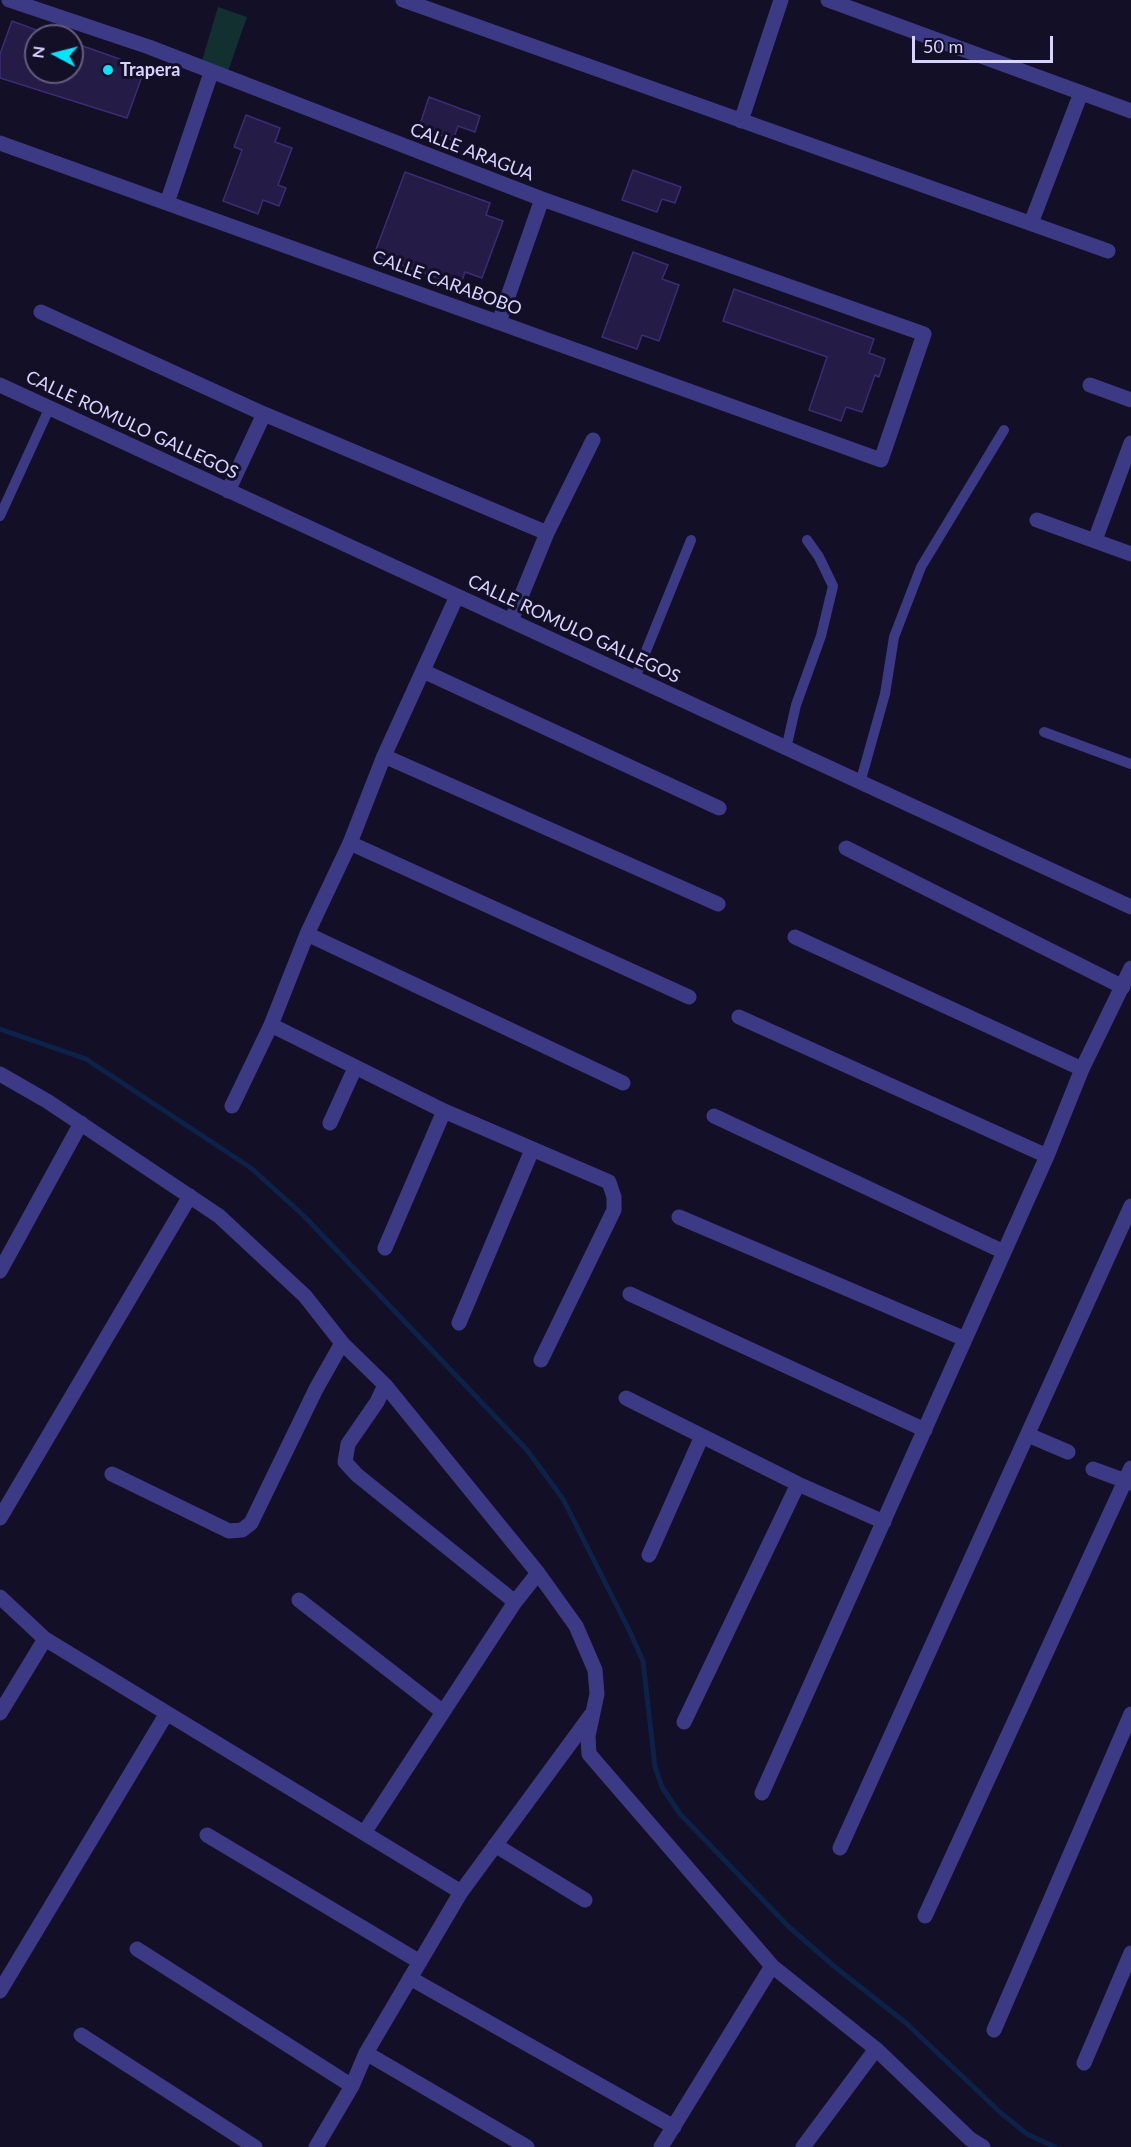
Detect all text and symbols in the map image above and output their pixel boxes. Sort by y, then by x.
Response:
north arrow [24,24,84,84]
scale bar [915,24,1056,62]
text: 50 m [923,35,963,57]
text: N [27,45,48,59]
place label: Trapera [120,59,180,81]
marker: Trapera [101,63,115,77]
street label: CALLE ARAGUA [407,118,537,186]
street label: CALLE CARABOBO [369,246,525,320]
street label: CALLE ROMULO GALLEGOS [22,366,242,484]
street label: CALLE ROMULO GALLEGOS [464,570,684,688]

